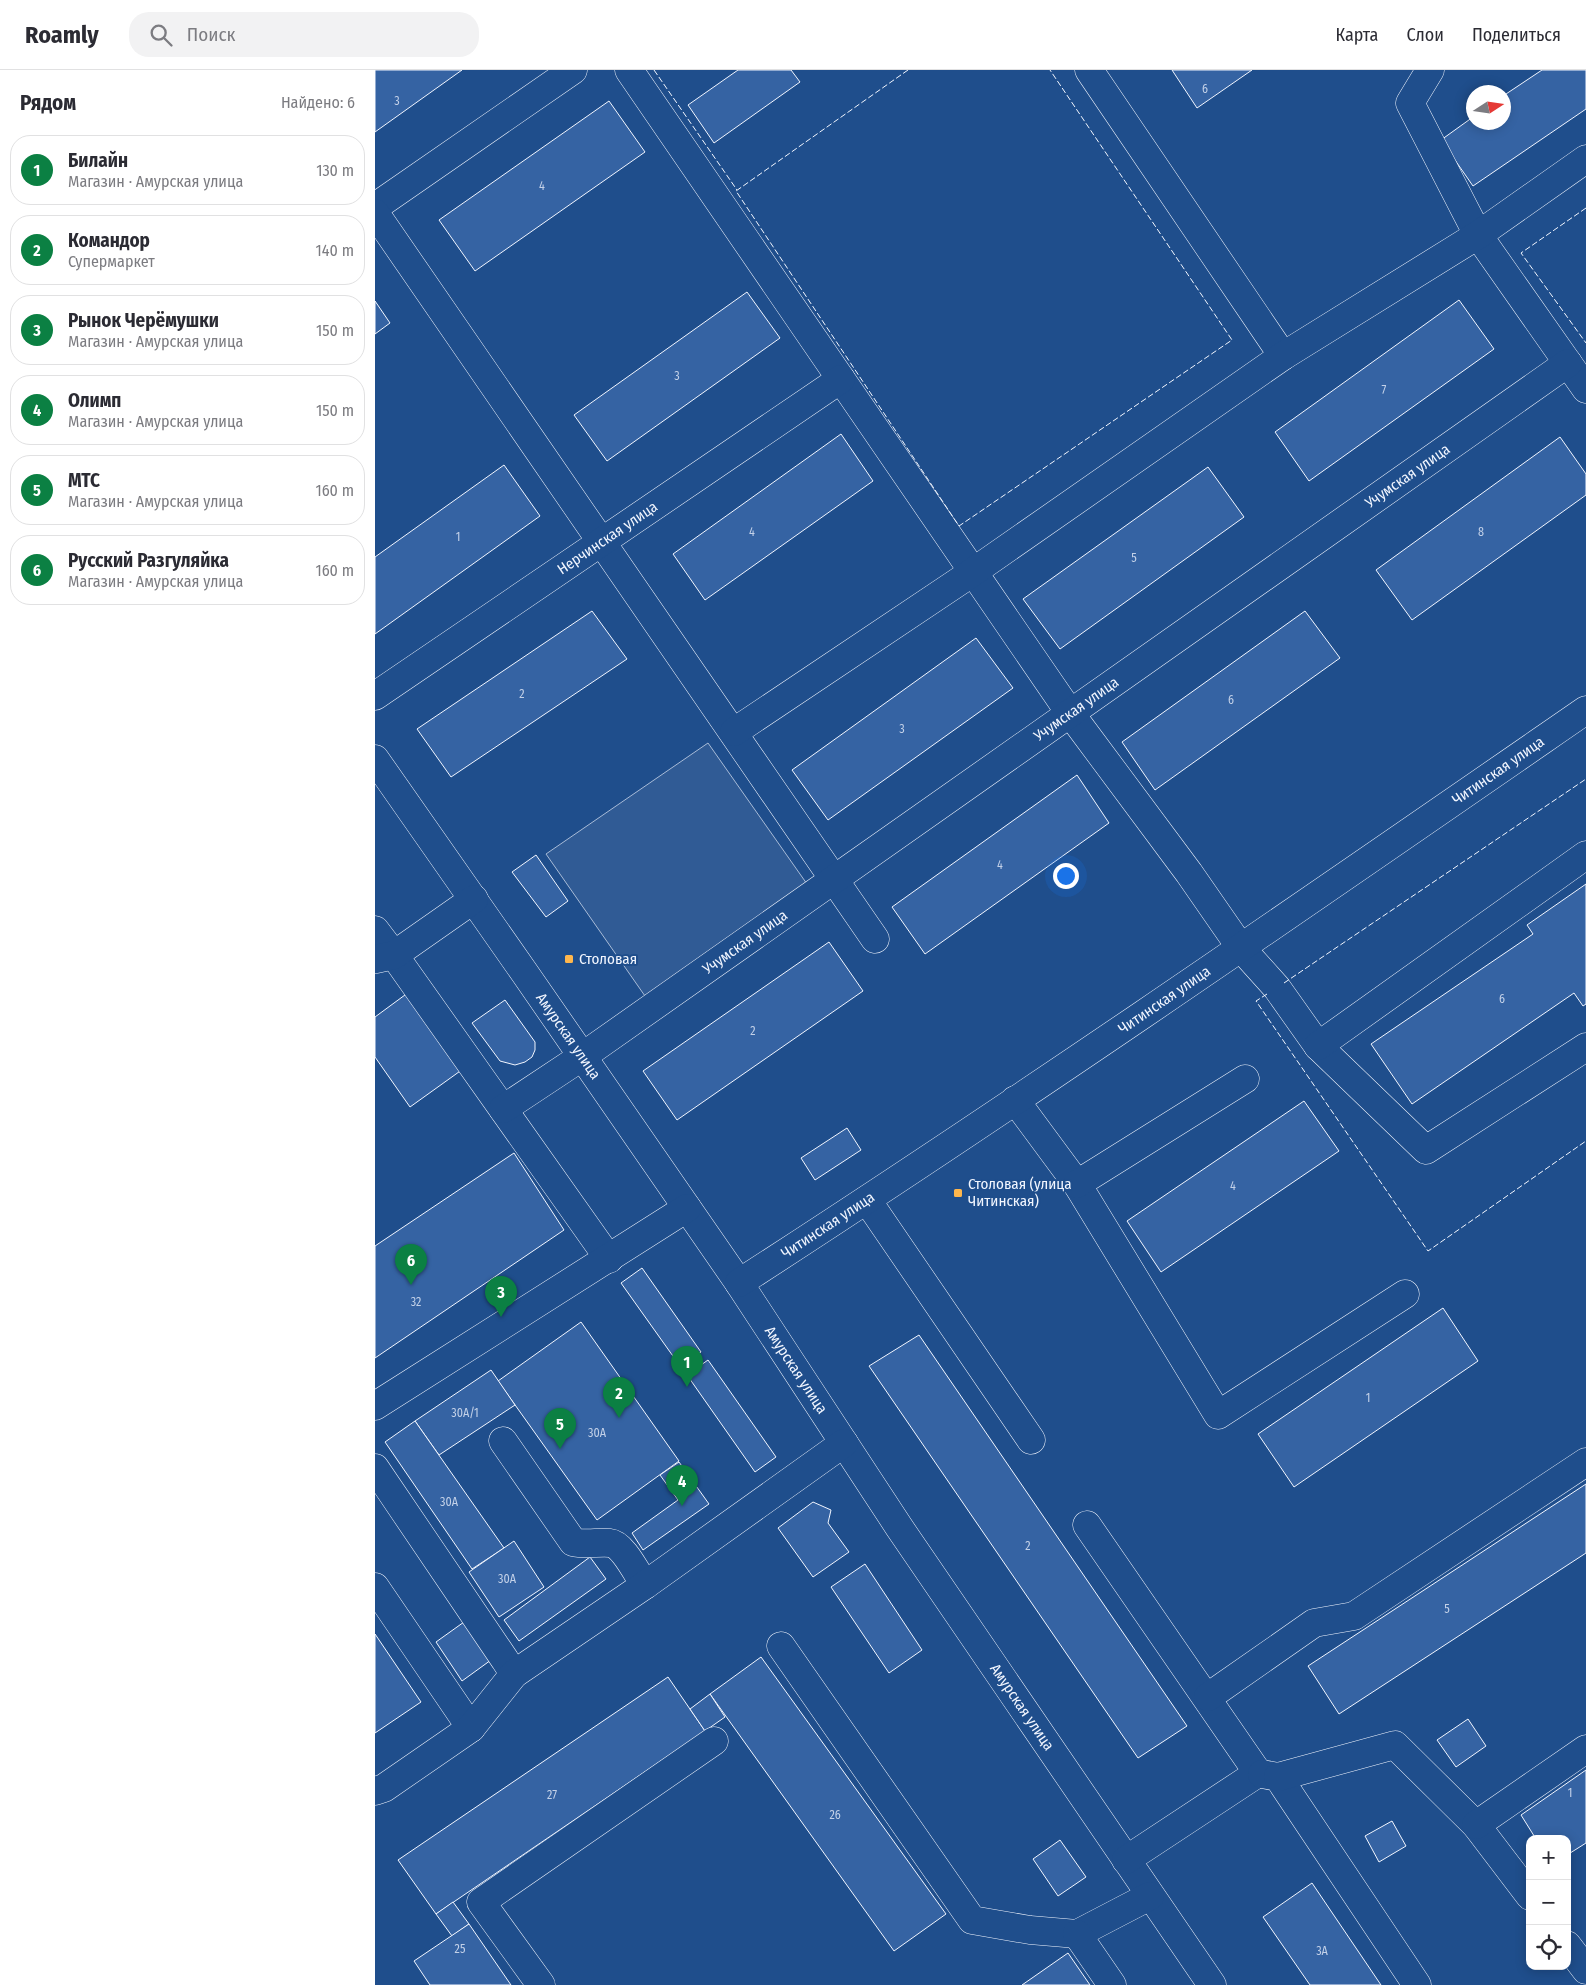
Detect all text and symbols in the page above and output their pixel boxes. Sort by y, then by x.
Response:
search box [129,12,479,57]
text: Roamly [25,21,99,49]
icon: search [147,21,175,49]
text: Поиск [187,23,235,46]
text: Карта [1335,24,1378,46]
text: Слои [1406,24,1444,46]
text: Поделиться [1472,24,1561,46]
house number: 6 [1202,82,1208,96]
north arrow [1466,85,1511,130]
text: Рядом [20,90,76,116]
text: Найдено: 6 [281,93,355,112]
house number: 3 [394,94,400,108]
text: Билайн [68,149,128,172]
text: 1 [34,161,40,180]
text: 130 m [316,161,354,180]
text: Магазин · Амурская улица [68,172,243,191]
house number: 4 [539,179,545,193]
text: Командор [68,229,150,252]
text: 2 [33,241,41,260]
text: 140 m [316,241,354,260]
text: Супермаркет [68,252,155,271]
text: Рынок Черёмушки [68,309,219,332]
text: 3 [33,321,41,340]
text: 150 m [316,321,354,340]
text: Магазин · Амурская улица [68,332,243,351]
house number: 3 [674,369,680,383]
house number: 7 [1382,383,1387,397]
text: Олимп [68,389,121,412]
text: 4 [33,401,41,420]
text: 150 m [316,401,354,420]
text: Магазин · Амурская улица [68,412,243,431]
street label: Учумская улица [1361,440,1453,512]
text: МТС [68,469,100,492]
text: 5 [33,481,41,500]
text: 160 m [315,481,354,500]
text: Магазин · Амурская улица [68,492,243,511]
street label: Нерчинская улица [554,498,661,578]
house number: 4 [749,525,755,539]
house number: 8 [1478,525,1484,539]
house number: 1 [456,530,460,544]
text: Русский Разгуляйка [68,549,229,572]
house number: 5 [1131,551,1137,565]
text: 6 [33,561,41,580]
text: 160 m [315,561,354,580]
text: Магазин · Амурская улица [68,572,243,591]
street label: Учумская улица [1030,673,1122,746]
house number: 2 [519,687,525,701]
house number: 6 [1228,693,1234,707]
house number: 3 [899,722,905,736]
street label: Читинская улица [1449,733,1548,809]
house number: 4 [997,858,1003,872]
your location [1053,863,1079,889]
street label: Учумская улица [698,906,791,979]
place label: Столовая [579,950,637,968]
marker: Столовая [563,953,575,965]
street label: Читинская улица [1115,962,1214,1038]
street label: Амурская улица [532,990,604,1083]
house number: 6 [1499,992,1505,1006]
house number: 2 [750,1024,756,1038]
place label: Столовая (улица Читинская) [968,1175,1072,1210]
house number: 4 [1230,1179,1236,1193]
marker: Столовая (улица Читинская) [952,1187,964,1199]
street label: Читинская улица [778,1188,878,1262]
pin: 6 [395,1244,427,1285]
pin: 3 [485,1276,517,1317]
house number: 32 [411,1295,421,1309]
street label: Амурская улица [761,1323,831,1417]
pin: 1 [671,1346,703,1387]
pin: 2 [603,1377,635,1418]
house number: 1 [1366,1391,1370,1405]
house number: 30А/1 [451,1406,479,1420]
pin: 5 [544,1408,576,1449]
house number: 30А [588,1426,607,1440]
pin: 4 [666,1465,698,1506]
house number: 30А [440,1495,459,1509]
house number: 2 [1025,1539,1031,1553]
house number: 30А [498,1572,517,1586]
house number: 5 [1444,1602,1450,1616]
street label: Амурская улица [986,1660,1058,1754]
house number: 1 [1568,1786,1572,1800]
house number: 27 [547,1788,557,1802]
house number: 26 [829,1808,841,1822]
map controls [1526,1835,1571,1970]
button: + [1526,1835,1571,1880]
button: − [1526,1880,1571,1925]
button: locate [1526,1925,1571,1970]
house number: 25 [455,1942,466,1956]
house number: 3А [1316,1944,1329,1958]

